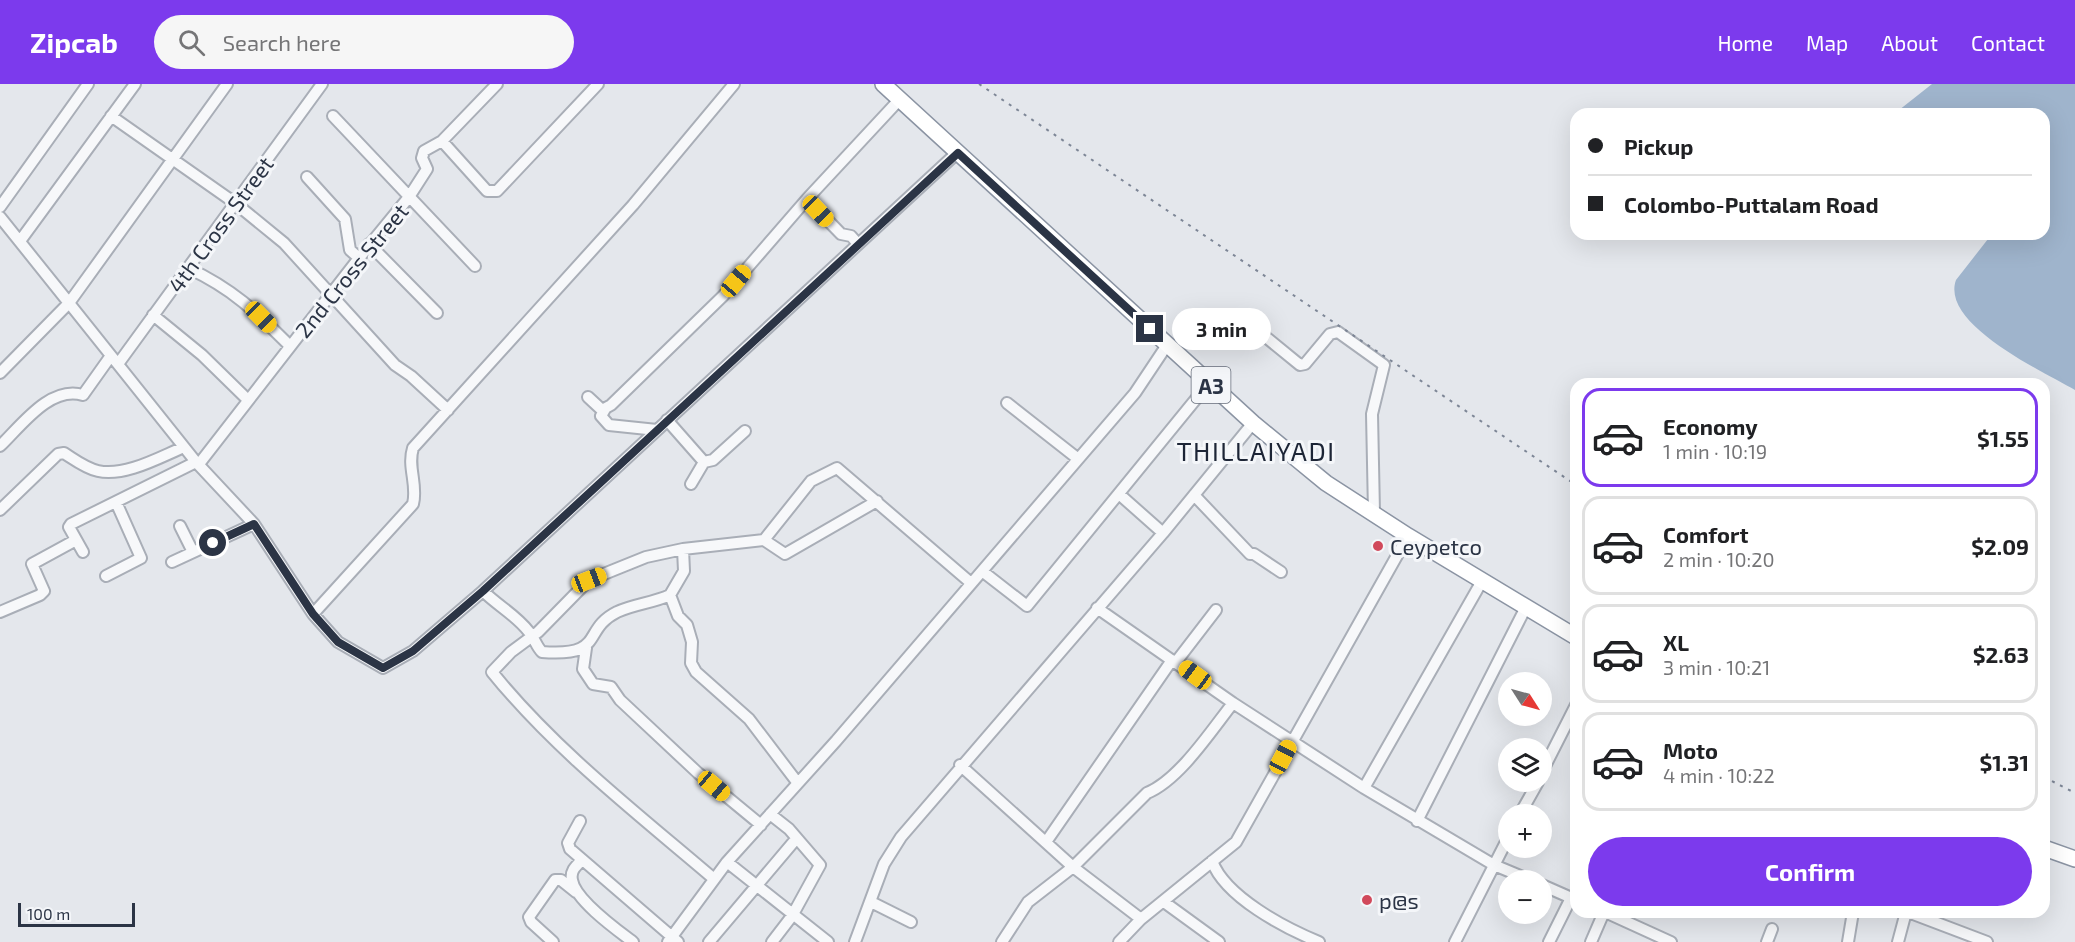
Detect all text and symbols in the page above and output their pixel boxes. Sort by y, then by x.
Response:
search box [154,15,574,69]
text: Zipcab [30,25,118,59]
icon: search [175,26,208,59]
text: Search here [223,29,341,55]
text: Home [1717,30,1773,55]
text: Map [1806,30,1848,55]
text: About [1881,30,1938,55]
text: Contact [1971,30,2045,55]
text: Pickup [1624,133,1693,159]
street label: 4th Cross Street [162,151,278,297]
text: Colombo-Puttalam Road [1624,191,1879,217]
car [799,192,837,230]
street label: 2nd Cross Street [289,198,413,342]
car [718,261,754,301]
car [242,298,280,336]
callout: 3 min [1171,308,1270,350]
route end [1136,315,1163,342]
text: 3 min [1196,317,1247,341]
road number: A3 [1192,367,1230,403]
icon: car [1591,411,1645,465]
text: Economy [1663,413,1758,439]
text: $1.55 [1977,425,2029,451]
district label: THILLAIYADI [1176,435,1336,466]
text: 1 min · 10:19 [1663,439,1767,463]
icon: car [1591,519,1645,573]
text: Comfort [1663,521,1748,547]
route start [199,529,226,556]
place label: Ceypetco [1390,533,1482,559]
text: $2.09 [1971,533,2029,559]
marker: Ceypetco [1371,539,1385,553]
text: 2 min · 10:20 [1663,547,1774,571]
car [569,565,609,595]
icon: car [1591,627,1645,681]
text: XL [1663,629,1689,655]
text: $2.63 [1973,641,2029,667]
text: 3 min · 10:21 [1663,655,1770,679]
car [1175,657,1215,693]
north arrow [1498,672,1552,726]
map controls [1498,672,1552,924]
icon: car [1591,735,1645,789]
car [1267,737,1299,777]
text: Moto [1663,737,1718,763]
button: layers [1498,738,1552,792]
text: $1.31 [1979,749,2029,775]
text: 4 min · 10:22 [1663,763,1775,787]
car [694,768,734,804]
button: + [1498,804,1552,858]
button: Confirm [1588,837,2032,906]
button: − [1498,870,1552,924]
place label: p@s [1379,887,1419,913]
marker: p@s [1360,893,1374,907]
scale bar [18,900,135,928]
text: 100 m [27,904,70,923]

